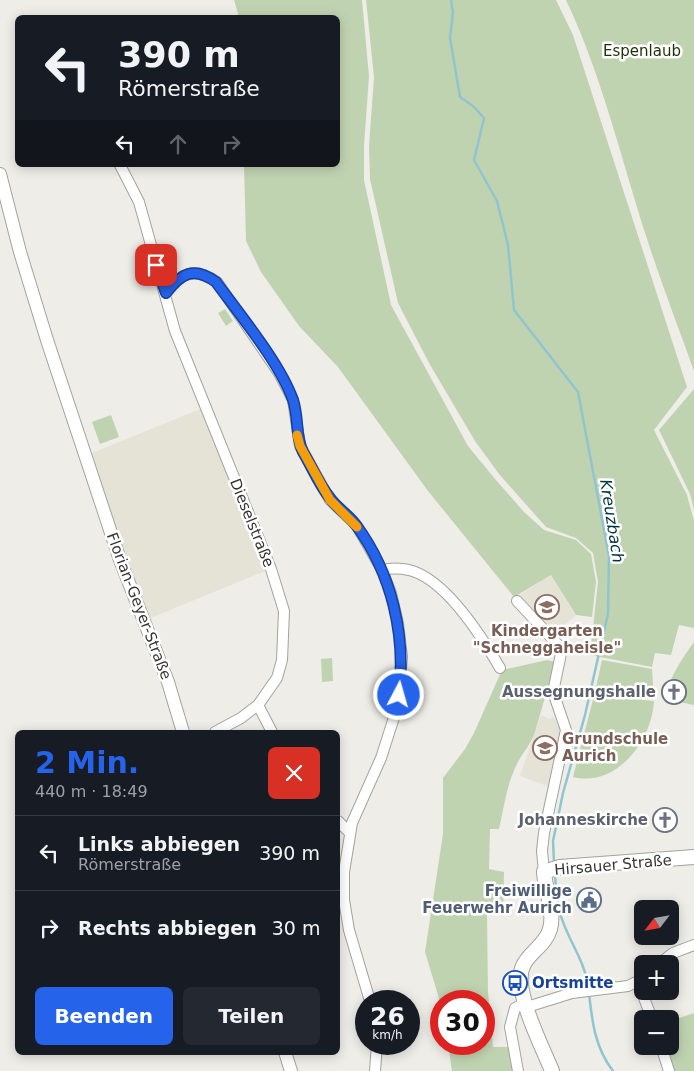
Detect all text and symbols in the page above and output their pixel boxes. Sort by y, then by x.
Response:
icon: left [35,35,100,100]
text: 390 m [118,35,240,75]
park label: Espenlaub [603,42,681,60]
text: Römerstraße [118,76,260,101]
icon: left [111,130,139,158]
icon: ahead [164,130,192,158]
icon: right [217,130,245,158]
pin [135,244,177,286]
icon: arrive [142,251,170,279]
street label: Dieselstraße [226,476,278,570]
water label: Kreuzbach [596,478,628,564]
street label: Florian-Geyer-Straße [103,530,175,682]
school or university icon: Kindergarten "Schneggaheisle" [534,594,560,620]
place label: Kindergarten "Schneggaheisle" [473,622,621,657]
position arrow [372,668,424,720]
church icon: Aussegnungshalle [661,679,687,705]
place label: Aussegnungshalle [502,683,656,701]
place label: Grundschule Aurich [562,730,668,765]
school or university icon: Grundschule Aurich [532,735,558,761]
text: 2 Min. [35,745,139,780]
button: close [268,747,320,799]
text: 440 m · 18:49 [35,782,148,801]
church icon: Johanneskirche [652,807,678,833]
place label: Johanneskirche [518,811,648,829]
text: Links abbiegen [78,833,240,855]
icon: left [35,839,63,867]
text: 390 m [259,842,320,864]
street label: Hirsauer Straße [554,851,672,879]
text: Römerstraße [78,855,181,874]
place label: Freiwillige Feuerwehr Aurich [422,882,572,917]
public building icon: Freiwillige Feuerwehr Aurich [576,887,602,913]
north arrow [634,900,679,945]
map controls [634,900,679,1055]
icon: right [35,914,63,942]
text: Rechts abbiegen [78,917,257,939]
text: 30 m [272,917,320,939]
button: + [634,955,679,1000]
bus stop icon: Ortsmitte [502,970,528,996]
place label: Ortsmitte [532,974,614,992]
button: Beenden [35,987,173,1045]
button: Teilen [183,987,320,1045]
speed limit sign: 30 [430,990,495,1055]
text: 26 [370,1002,405,1031]
button: − [634,1010,679,1055]
text: km/h [372,1028,403,1042]

